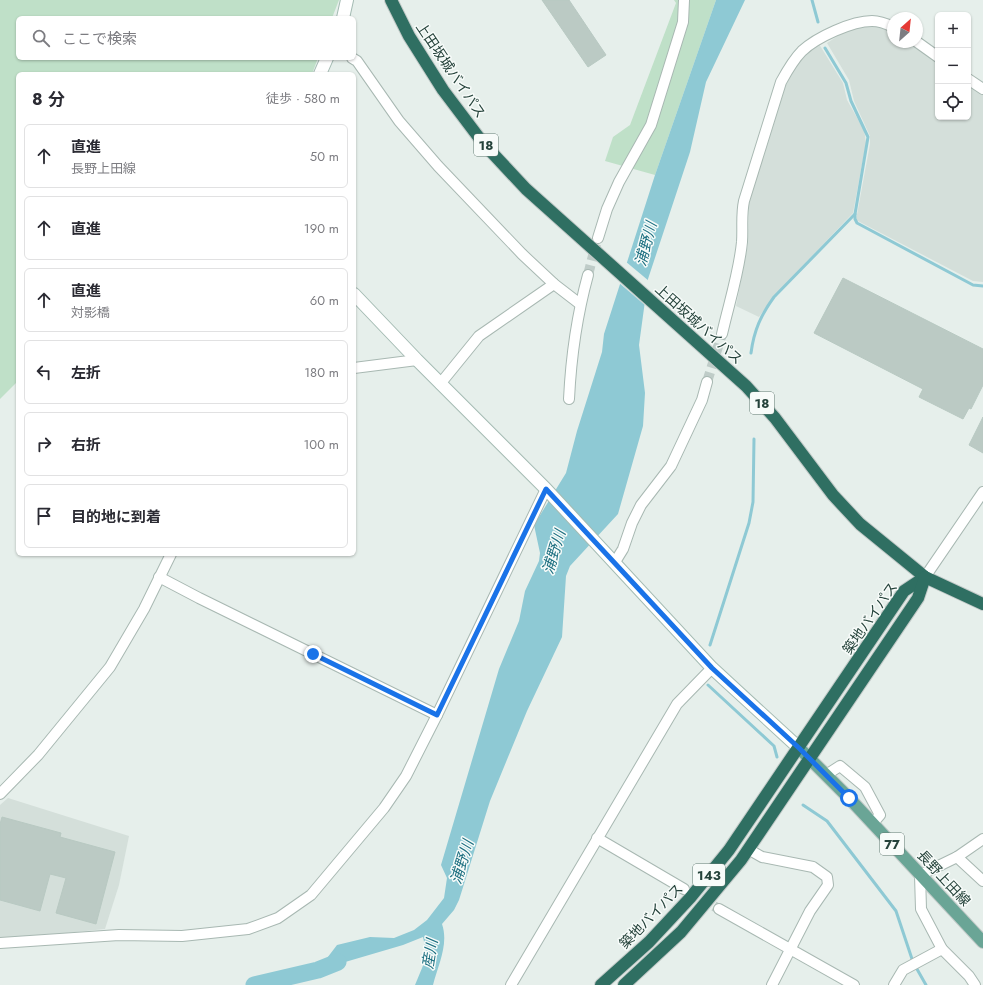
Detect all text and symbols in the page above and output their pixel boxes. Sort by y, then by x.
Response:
north arrow [887,12,923,48]
map controls [935,12,971,120]
button: + [935,12,971,48]
search box [16,16,356,60]
street label: 上田坂城バイパス [411,18,491,122]
icon: search [30,27,52,49]
text: ここで検索 [62,28,137,50]
button: − [935,48,971,84]
button: locate [935,84,971,120]
text: 8 分 [32,87,65,111]
text: 徒歩 · 580 m [266,89,340,108]
road number: 18 [474,134,498,156]
text: 直進 [71,136,101,158]
icon: ahead [33,145,55,167]
text: 50 m [310,147,339,166]
text: 長野上田線 [71,159,136,178]
icon: ahead [33,217,55,239]
water label: 浦野川 [630,217,663,269]
text: 直進 [71,218,101,240]
text: 190 m [304,219,339,238]
street label: 上田坂城バイパス [651,279,747,369]
text: 直進 [71,280,101,302]
icon: ahead [33,289,55,311]
text: 60 m [310,291,339,310]
text: 対影橋 [71,303,110,322]
icon: left [33,361,55,383]
text: 左折 [71,362,101,384]
text: 180 m [304,363,339,382]
road number: 18 [750,392,774,414]
icon: right [33,433,55,455]
text: 右折 [71,434,101,456]
text: 100 m [304,435,339,454]
icon: arrive [33,505,55,527]
text: 目的地に到着 [71,506,161,528]
water label: 浦野川 [537,525,572,577]
street label: 築地バイパス [838,578,902,658]
route end [304,645,322,663]
route start [840,789,858,807]
road number: 77 [880,833,904,855]
water label: 浦野川 [445,835,480,887]
street label: 長野上田線 [913,846,975,910]
road number: 143 [693,864,725,886]
street label: 築地バイパス [615,879,687,953]
water label: 産川 [417,935,444,971]

